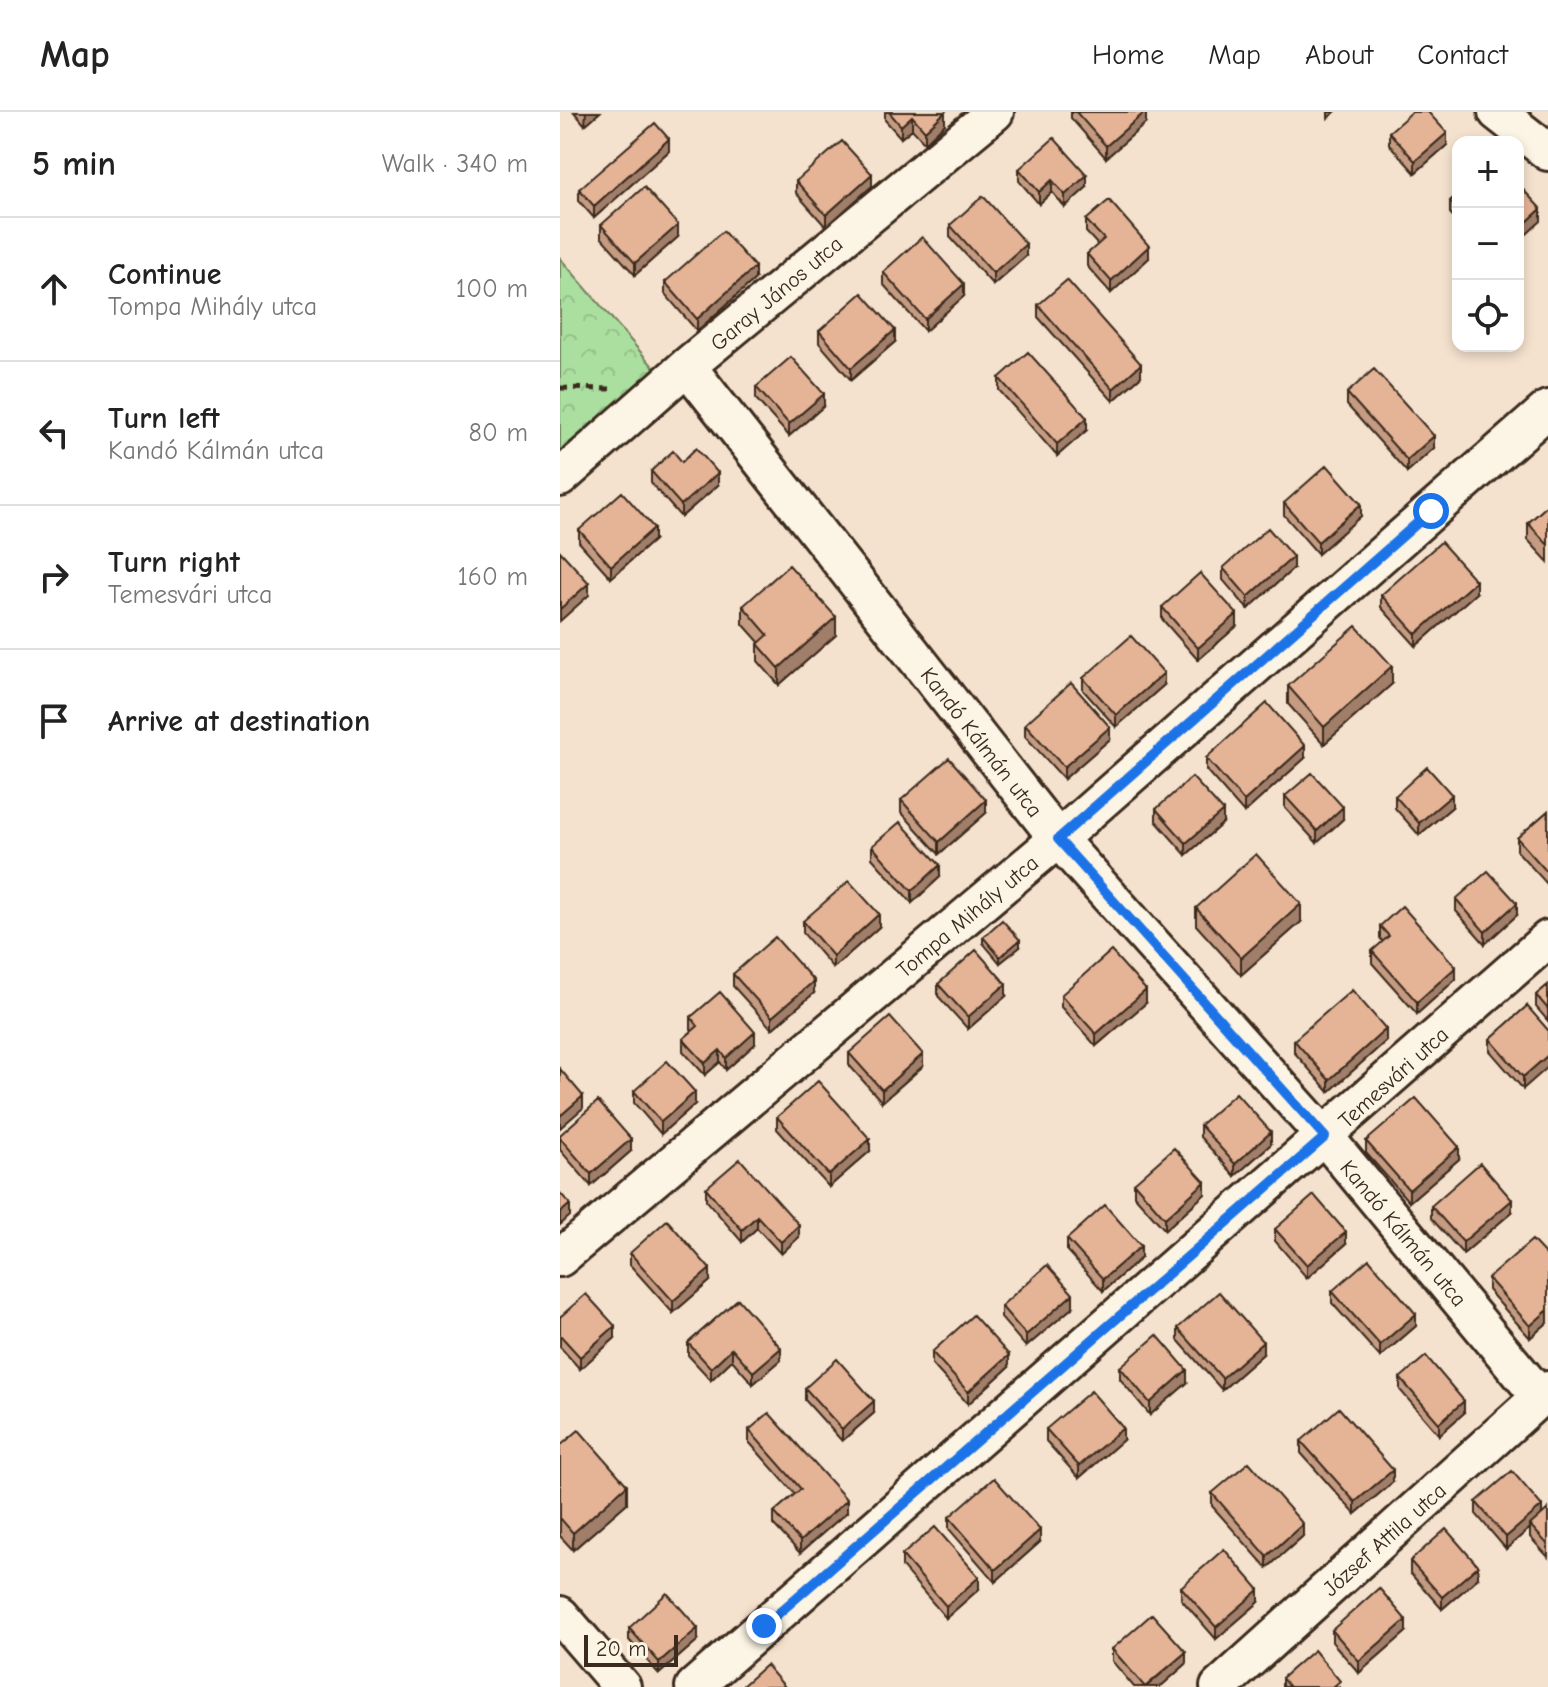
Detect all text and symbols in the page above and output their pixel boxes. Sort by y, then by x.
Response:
text: Map [40,33,110,77]
text: Home [1092,39,1164,71]
text: Map [1208,39,1261,71]
text: About [1305,39,1373,71]
text: Contact [1417,39,1508,71]
map controls [1452,136,1524,352]
button: + [1452,136,1524,208]
text: 5 min [32,144,116,184]
text: Walk · 340 m [382,149,528,179]
button: − [1452,208,1524,280]
street label: Garay János utca [705,231,848,357]
text: Continue [108,257,222,292]
icon: ahead [32,267,76,311]
text: 100 m [456,274,528,304]
button: locate [1452,280,1524,352]
text: Tompa Mihály utca [108,292,317,322]
text: Turn left [108,401,220,436]
icon: left [32,411,76,455]
text: 80 m [469,418,528,448]
text: Kandó Kálmán utca [108,436,324,466]
route start [1413,493,1449,529]
text: Turn right [108,545,240,580]
icon: right [32,555,76,599]
text: 160 m [458,562,528,592]
text: Temesvári utca [108,580,272,610]
street label: Kandó Kálmán utca [915,663,1048,823]
icon: arrive [32,699,76,743]
text: Arrive at destination [108,704,370,739]
street label: Tompa Mihály utca [891,850,1044,984]
street label: Temesvári utca [1333,1022,1454,1134]
street label: Kandó Kálmán utca [1334,1155,1472,1312]
street label: József Attila utca [1318,1478,1452,1602]
route end [746,1608,782,1644]
scale bar [584,1631,678,1667]
text: 20 m [596,1636,646,1662]

